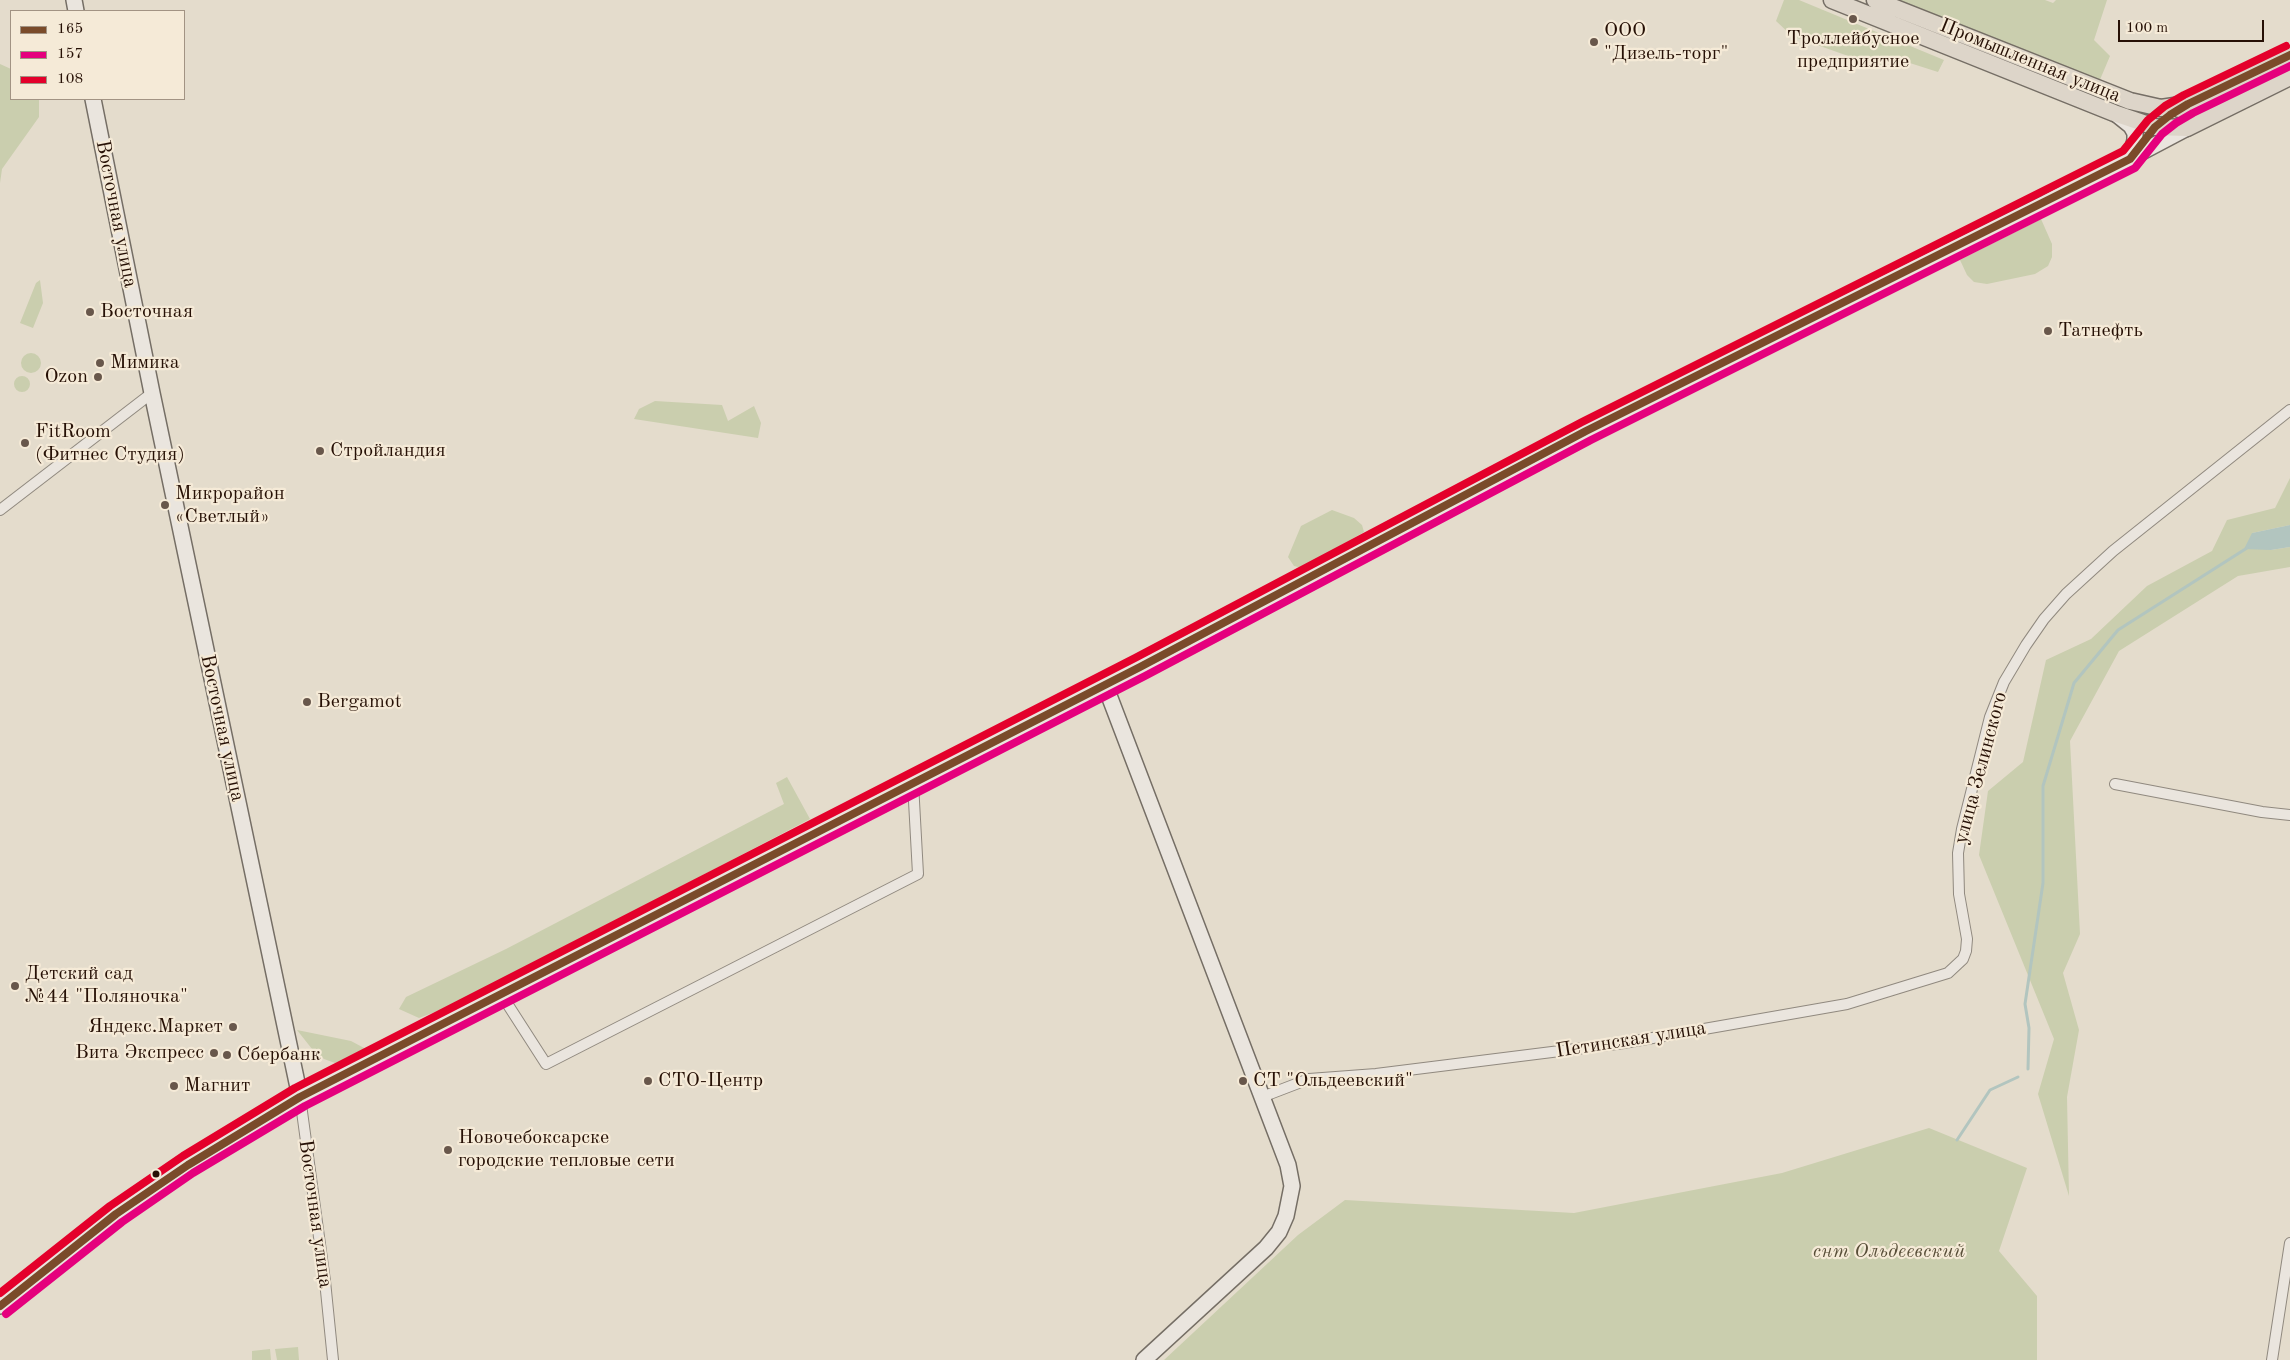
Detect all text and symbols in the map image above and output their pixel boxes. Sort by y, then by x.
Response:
legend [10,10,185,100]
scale bar [2120,10,2266,42]
marker: Троллейбусное предприятие [1847,13,1859,25]
street label: Промышленная улица [1936,14,2124,108]
place label: ООО "Дизель-торг" [1604,19,1728,66]
text: 100 m [2126,21,2168,36]
text: 165 [57,22,83,37]
place label: Троллейбусное предприятие [1786,27,1920,74]
marker: ООО "Дизель-торг" [1588,36,1600,48]
text: 157 [57,47,83,62]
text: 108 [57,72,83,87]
street label: Восточная улица [90,138,142,290]
place label: Восточная [100,300,193,324]
marker: Восточная [84,306,96,318]
place label: Татнефть [2058,319,2143,343]
marker: Татнефть [2042,325,2054,337]
place label: Мимика [110,351,180,375]
marker: Мимика [94,357,106,369]
place label: Ozon [44,365,88,389]
marker: Ozon [92,371,104,383]
place label: FitRoom (Фитнес Студия) [35,420,185,467]
marker: FitRoom (Фитнес Студия) [19,437,31,449]
place label: Стройландия [330,439,446,463]
marker: Стройландия [314,445,326,457]
place label: Микрорайон «Светлый» [175,482,285,529]
marker: Микрорайон «Светлый» [159,499,171,511]
street label: Восточная улица [195,652,249,804]
street label: улица Зелинского [1949,689,2013,847]
place label: Bergamot [317,690,402,714]
marker: Bergamot [301,696,313,708]
place label: Детский сад №44 "Поляночка" [25,962,188,1009]
marker: Детский сад №44 "Поляночка" [9,980,21,992]
place label: Яндекс.Маркет [88,1015,223,1039]
street label: Петинская улица [1554,1016,1708,1064]
marker: Яндекс.Маркет [227,1021,239,1033]
place label: Вита Экспресс [75,1041,204,1065]
place label: Сбербанк [237,1043,321,1067]
marker: Вита Экспресс [208,1047,220,1059]
marker: Сбербанк [221,1049,233,1061]
place label: СТО-Центр [658,1069,763,1093]
place label: СТ "Ольдеевский" [1253,1069,1413,1093]
place label: Магнит [184,1074,251,1098]
marker: СТО-Центр [642,1075,654,1087]
marker: СТ "Ольдеевский" [1237,1075,1249,1087]
marker: Магнит [168,1080,180,1092]
place label: Новочебоксарске городские тепловые сети [458,1126,675,1173]
street label: Восточная улица [293,1138,337,1290]
marker: Новочебоксарске городские тепловые сети [442,1144,454,1156]
unlabelled marker [151,1169,161,1179]
park label: снт Ольдеевский [1813,1240,1965,1264]

